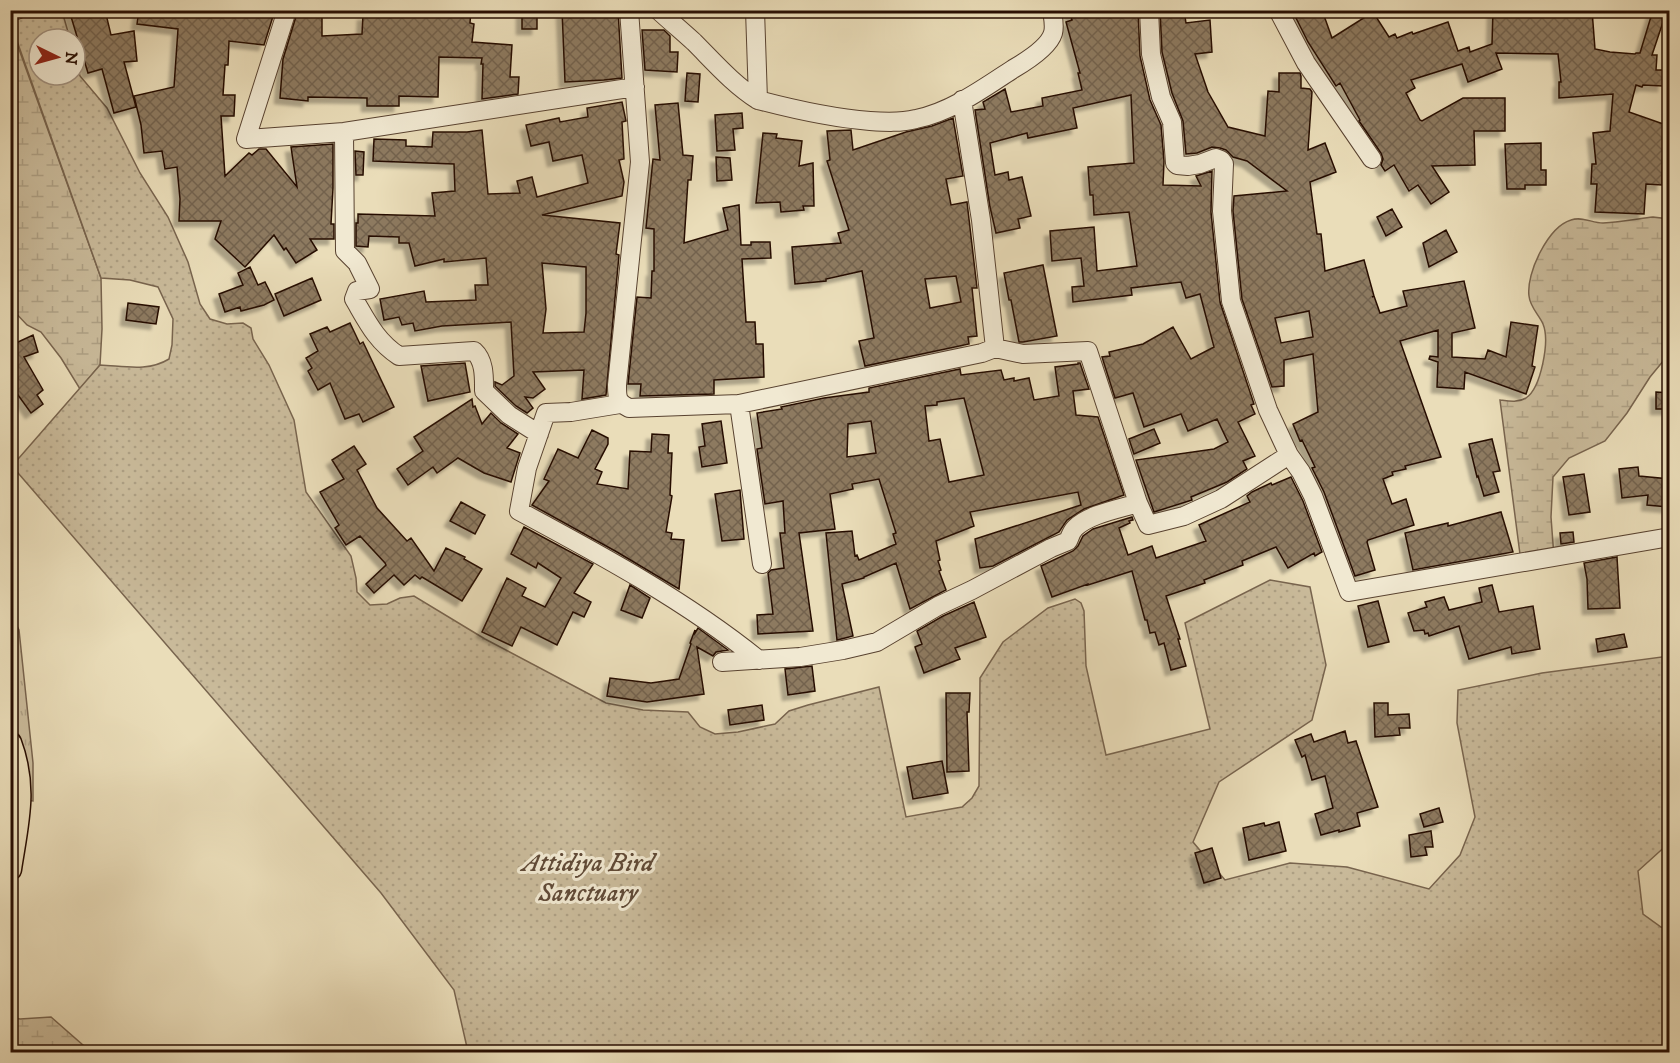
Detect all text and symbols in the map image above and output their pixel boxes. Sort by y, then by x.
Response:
north arrow [27,27,87,87]
text: N [60,51,81,66]
park label: Attidiya Bird Sanctuary [519,847,657,910]

